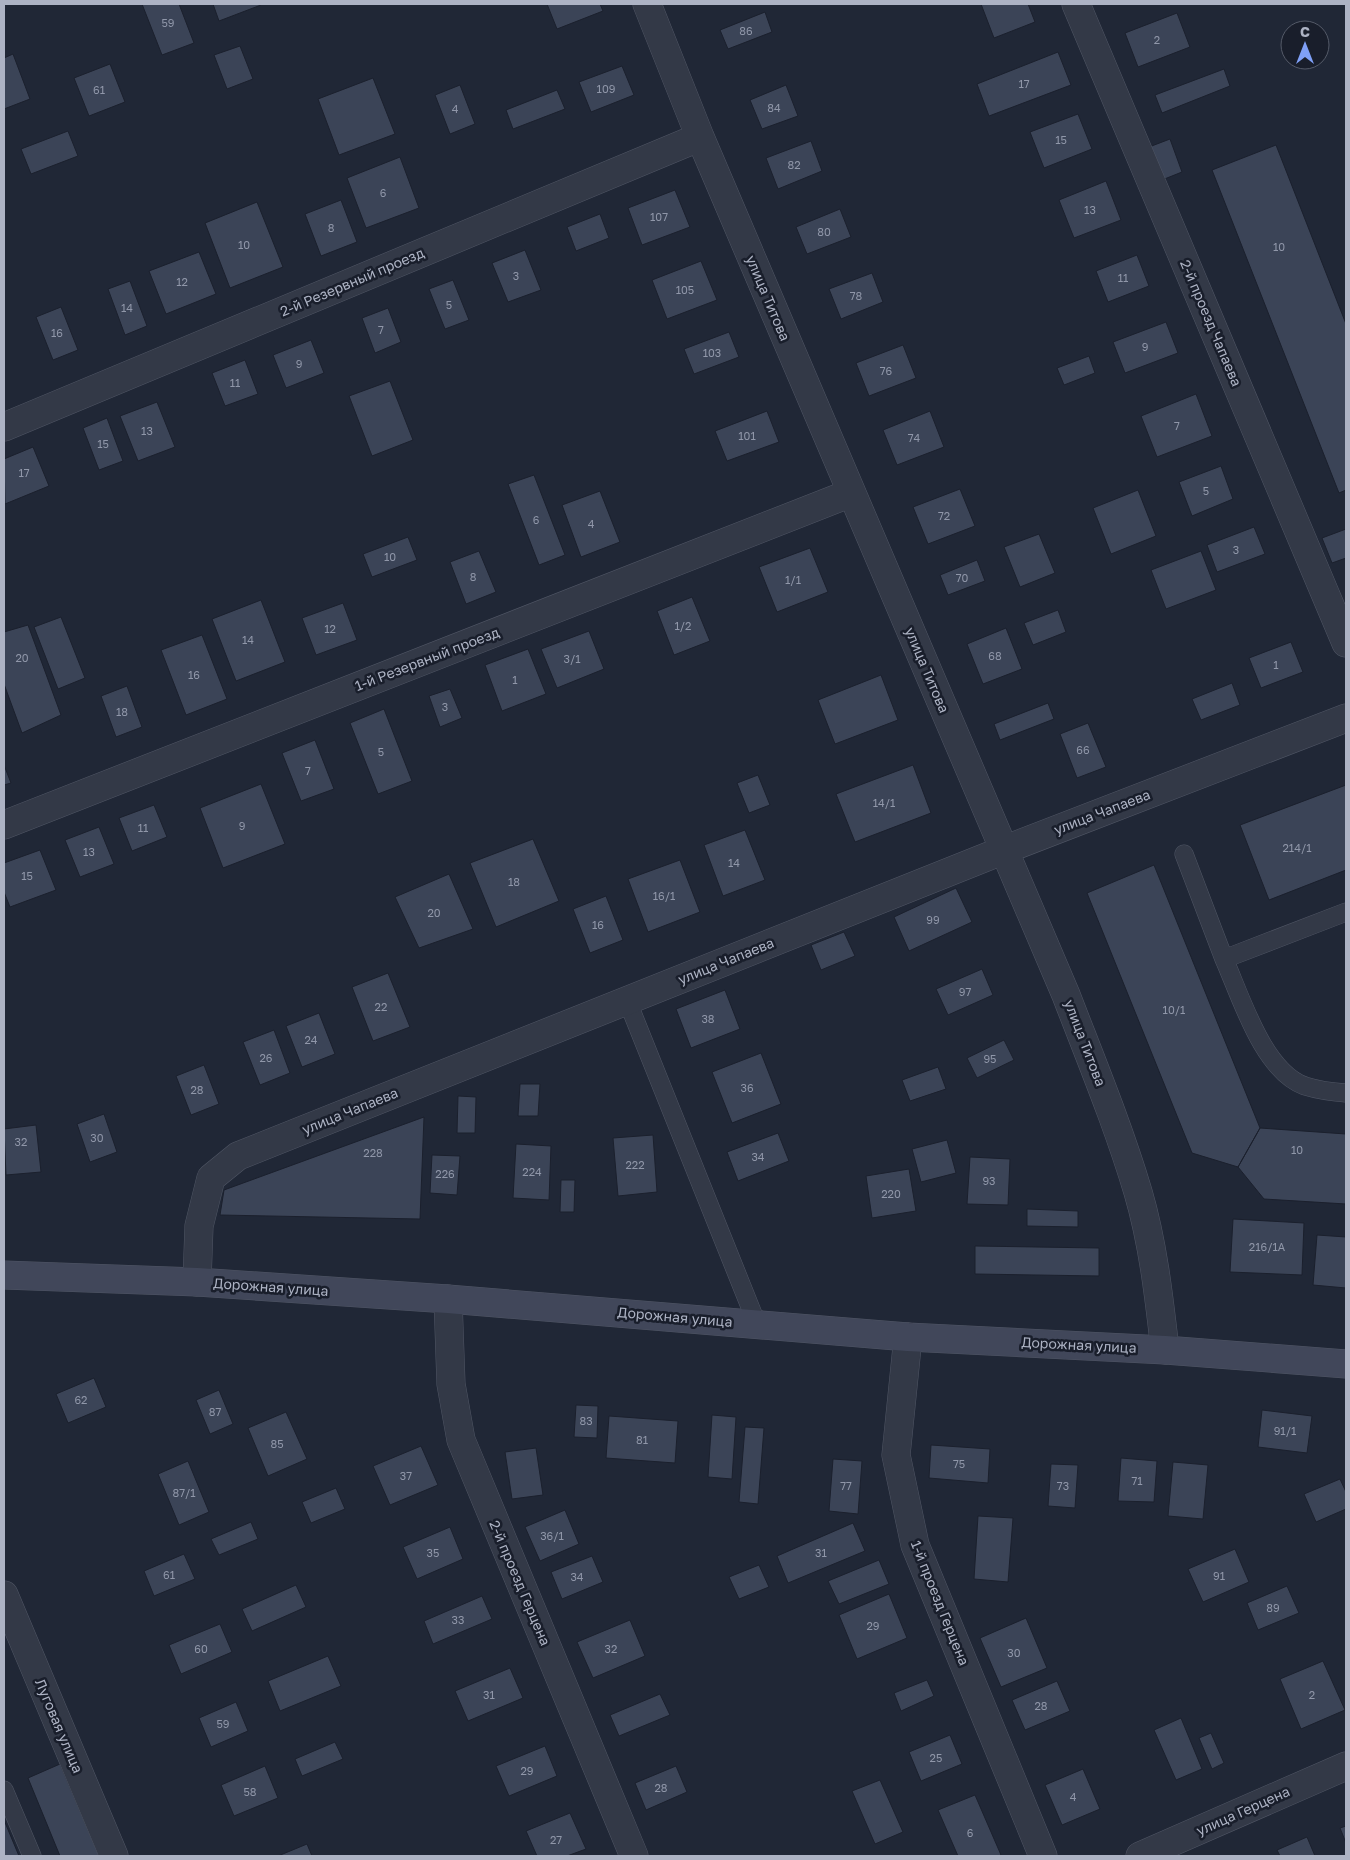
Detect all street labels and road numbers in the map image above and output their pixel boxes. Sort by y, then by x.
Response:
street label: 2-й Резервный проезд [277,243,427,320]
street label: улица Титова [743,252,794,343]
street label: 2-й проезд Чапаева [1177,257,1246,389]
street label: 1-й Резервный проезд [352,623,502,694]
street label: улица Титова [902,624,953,715]
street label: улица Чапаева [1051,785,1153,838]
street label: улица Чапаева [675,934,776,988]
street label: улица Титова [1061,997,1110,1089]
street label: улица Чапаева [299,1084,400,1138]
street label: Дорожная улица [213,1274,329,1299]
street label: Дорожная улица [617,1303,733,1330]
street label: Дорожная улица [1021,1333,1137,1356]
street label: 2-й проезд Герцена [486,1518,555,1648]
street label: 1-й проезд Герцена [908,1538,973,1668]
street label: Луговая улица [32,1676,87,1776]
street label: улица Герцена [1193,1782,1292,1839]

